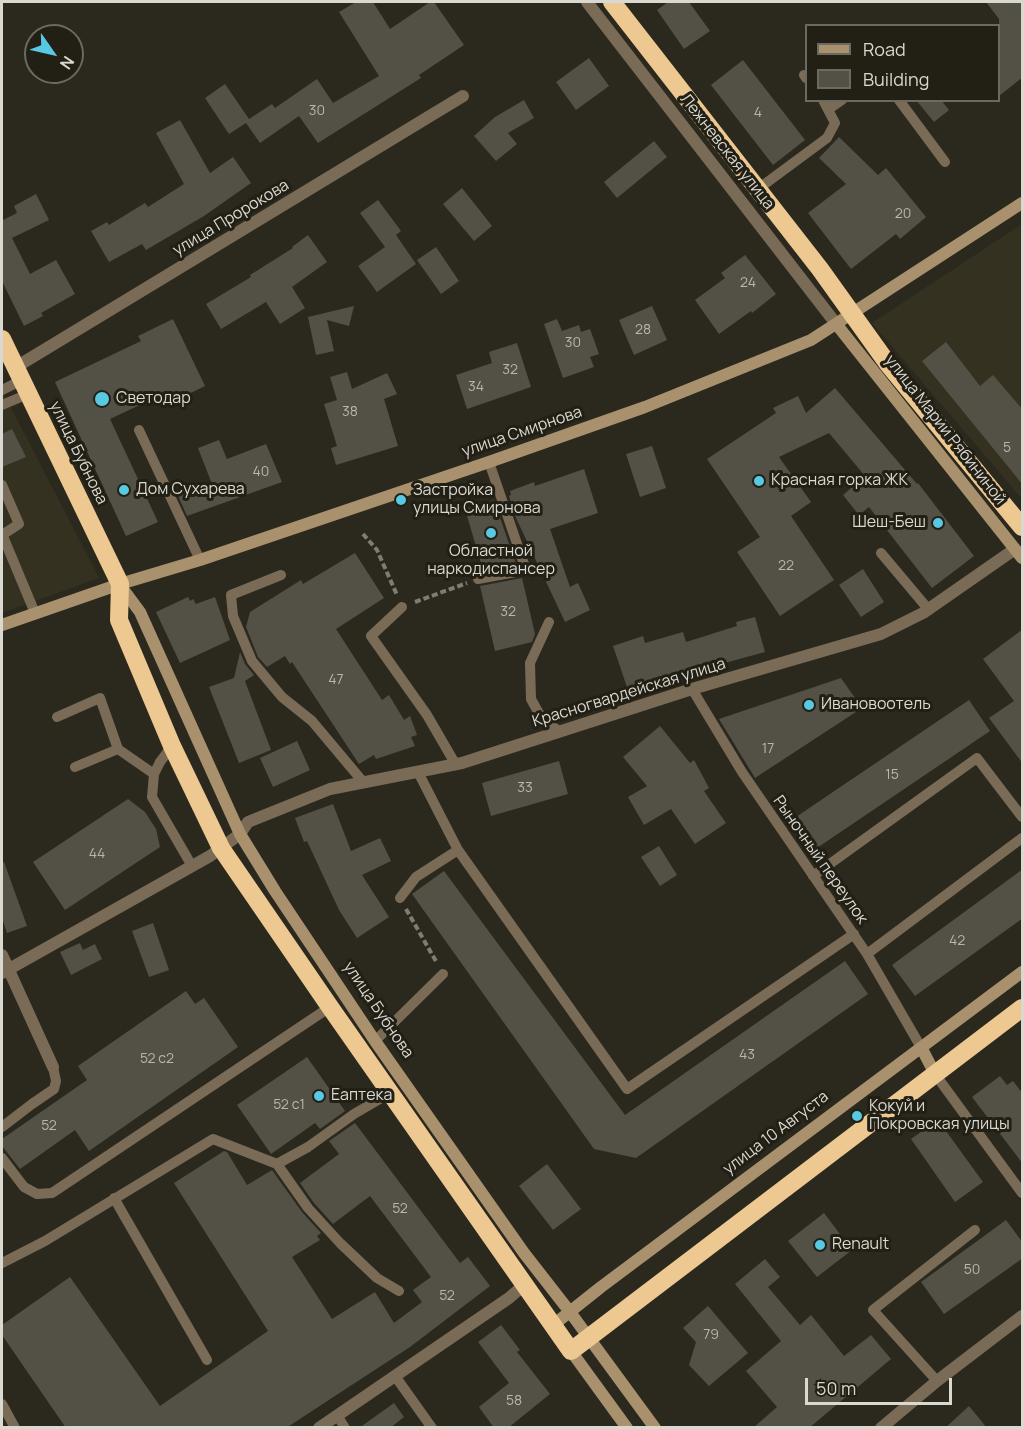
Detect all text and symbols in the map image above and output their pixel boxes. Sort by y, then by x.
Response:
north arrow [24,24,84,84]
legend [805,24,1000,102]
text: Road [863,37,906,61]
text: N [55,52,80,74]
text: Building [863,67,929,91]
street label: Лежневская улица [676,90,778,214]
house number: 30 [309,103,325,119]
house number: 4 [754,105,762,121]
street label: улица Пророкова [169,176,293,260]
house number: 20 [895,206,911,222]
house number: 24 [740,275,756,291]
house number: 28 [635,322,651,338]
house number: 30 [565,335,581,351]
street label: улица Марии Рябининой [880,351,1010,509]
house number: 32 [502,362,518,378]
house number: 34 [468,379,484,395]
place label: Светодар [116,389,191,409]
marker: Светодар [93,390,111,408]
street label: улица Бубнова [45,398,111,508]
street label: улица Смирнова [459,402,585,462]
house number: 38 [342,404,358,420]
house number: 5 [1003,440,1011,456]
house number: 40 [253,464,269,480]
place label: Красная горка ЖК [771,471,908,491]
marker: Красная горка ЖК [752,474,766,488]
place label: Дом Сухарева [136,480,245,500]
place label: Застройка улицы Смирнова [413,481,541,519]
marker: Дом Сухарева [117,483,131,497]
marker: Застройка улицы Смирнова [394,493,408,507]
place label: Шеш-Беш [852,513,926,533]
marker: Шеш-Беш [931,516,945,530]
marker: Областной наркодиспансер [484,526,498,540]
place label: Областной наркодиспансер [427,542,555,580]
house number: 22 [778,558,794,574]
house number: 32 [500,604,516,620]
street label: Красногвардейская улица [530,654,728,732]
house number: 47 [328,672,344,688]
place label: Ивановоотель [821,695,931,715]
marker: Ивановоотель [802,698,816,712]
house number: 17 [762,741,774,757]
house number: 15 [885,767,899,783]
house number: 33 [517,780,533,796]
street label: Рыночный переулок [768,792,872,928]
house number: 44 [89,846,105,862]
house number: 42 [949,933,965,949]
street label: улица Бубнова [339,958,417,1062]
house number: 43 [739,1047,755,1063]
house number: 52 с2 [140,1051,174,1067]
place label: Еаптека [331,1086,392,1106]
street label: улица 10 Августа [719,1087,833,1179]
marker: Еаптека [312,1089,326,1103]
house number: 52 с1 [273,1097,305,1113]
place label: Кокуй и Покровская улицы [869,1097,1010,1135]
marker: Кокуй и Покровская улицы [850,1109,864,1123]
house number: 52 [41,1118,57,1134]
house number: 52 [392,1201,408,1217]
place label: Renault [832,1235,889,1255]
marker: Renault [813,1238,827,1252]
house number: 50 [964,1262,980,1278]
house number: 52 [439,1288,455,1304]
house number: 79 [703,1327,719,1343]
scale bar [808,1366,955,1404]
text: 50 m [816,1376,856,1400]
house number: 58 [506,1393,522,1409]

